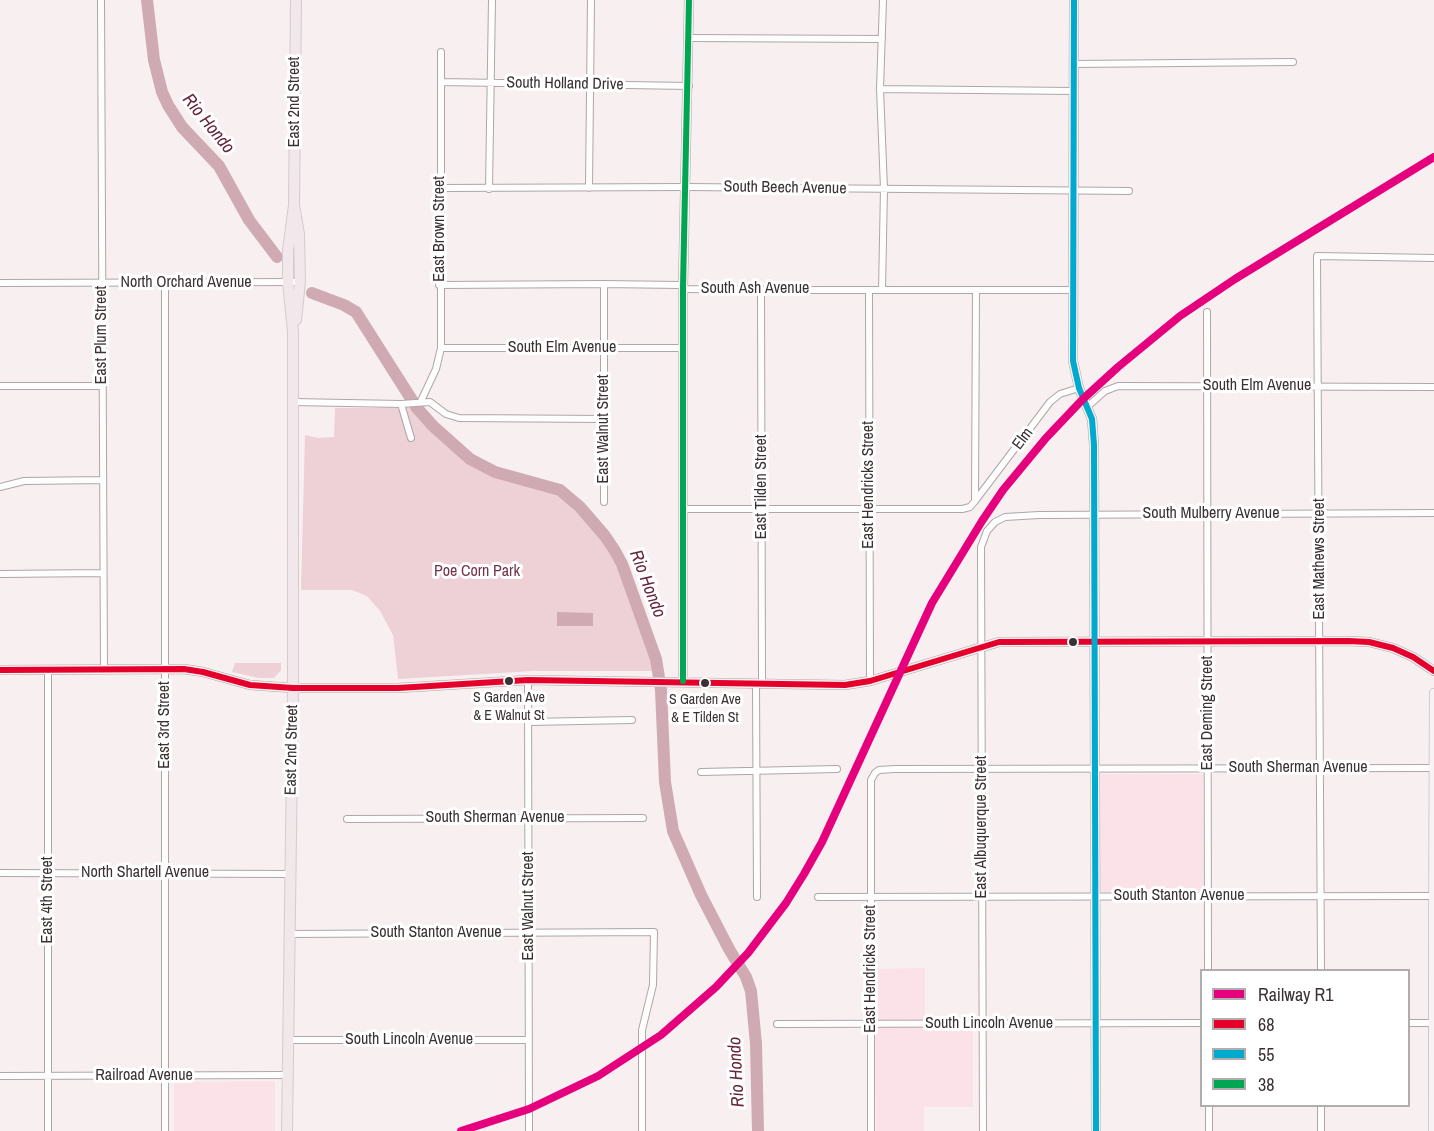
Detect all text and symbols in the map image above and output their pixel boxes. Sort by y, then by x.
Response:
street label: East 2nd Street [285,57,305,147]
street label: South Holland Drive [506,73,624,95]
water label: Rio Hondo [177,90,239,158]
street label: East Brown Street [430,176,450,282]
street label: South Beech Avenue [723,177,847,199]
street label: North Orchard Avenue [120,273,252,293]
street label: South Ash Avenue [701,279,809,299]
street label: East Plum Street [92,286,112,384]
street label: South Elm Avenue [508,338,616,358]
street label: East Walnut Street [594,375,614,483]
street label: South Elm Avenue [1203,376,1311,396]
street label: East Hendricks Street [859,421,879,549]
street label: Elm [1009,424,1037,454]
street label: East Tilden Street [752,435,772,539]
street label: East Mathews Street [1310,498,1330,620]
street label: South Mulberry Avenue [1143,504,1279,524]
water label: Rio Hondo [624,547,670,621]
park label: Poe Corn Park [434,562,520,582]
unlabelled marker [1067,636,1079,648]
street label: East Deming Street [1198,656,1218,770]
marker: S Garden Ave & E Walnut St [503,675,515,687]
marker: S Garden Ave & E Tilden St [699,677,711,689]
street label: East 3rd Street [155,681,175,769]
place label: S Garden Ave & E Walnut St [473,690,545,722]
place label: S Garden Ave & E Tilden St [669,692,741,724]
street label: East 2nd Street [282,705,302,795]
street label: East Albuquerque Street [972,756,992,898]
street label: South Sherman Avenue [1228,758,1368,778]
street label: South Sherman Avenue [425,808,565,828]
street label: East Walnut Street [519,852,539,960]
street label: East 4th Street [38,857,58,943]
street label: North Shartell Avenue [81,863,209,883]
street label: South Stanton Avenue [1113,886,1245,906]
street label: East Hendricks Street [861,905,881,1033]
street label: South Stanton Avenue [370,923,502,943]
legend [1200,969,1410,1107]
text: Railway R1 [1258,982,1333,1007]
text: 68 [1258,1012,1274,1037]
street label: South Lincoln Avenue [925,1014,1053,1034]
street label: South Lincoln Avenue [345,1030,473,1050]
water label: Rio Hondo [724,1036,750,1108]
text: 55 [1258,1042,1274,1067]
street label: Railroad Avenue [95,1066,193,1086]
text: 38 [1258,1072,1274,1097]

